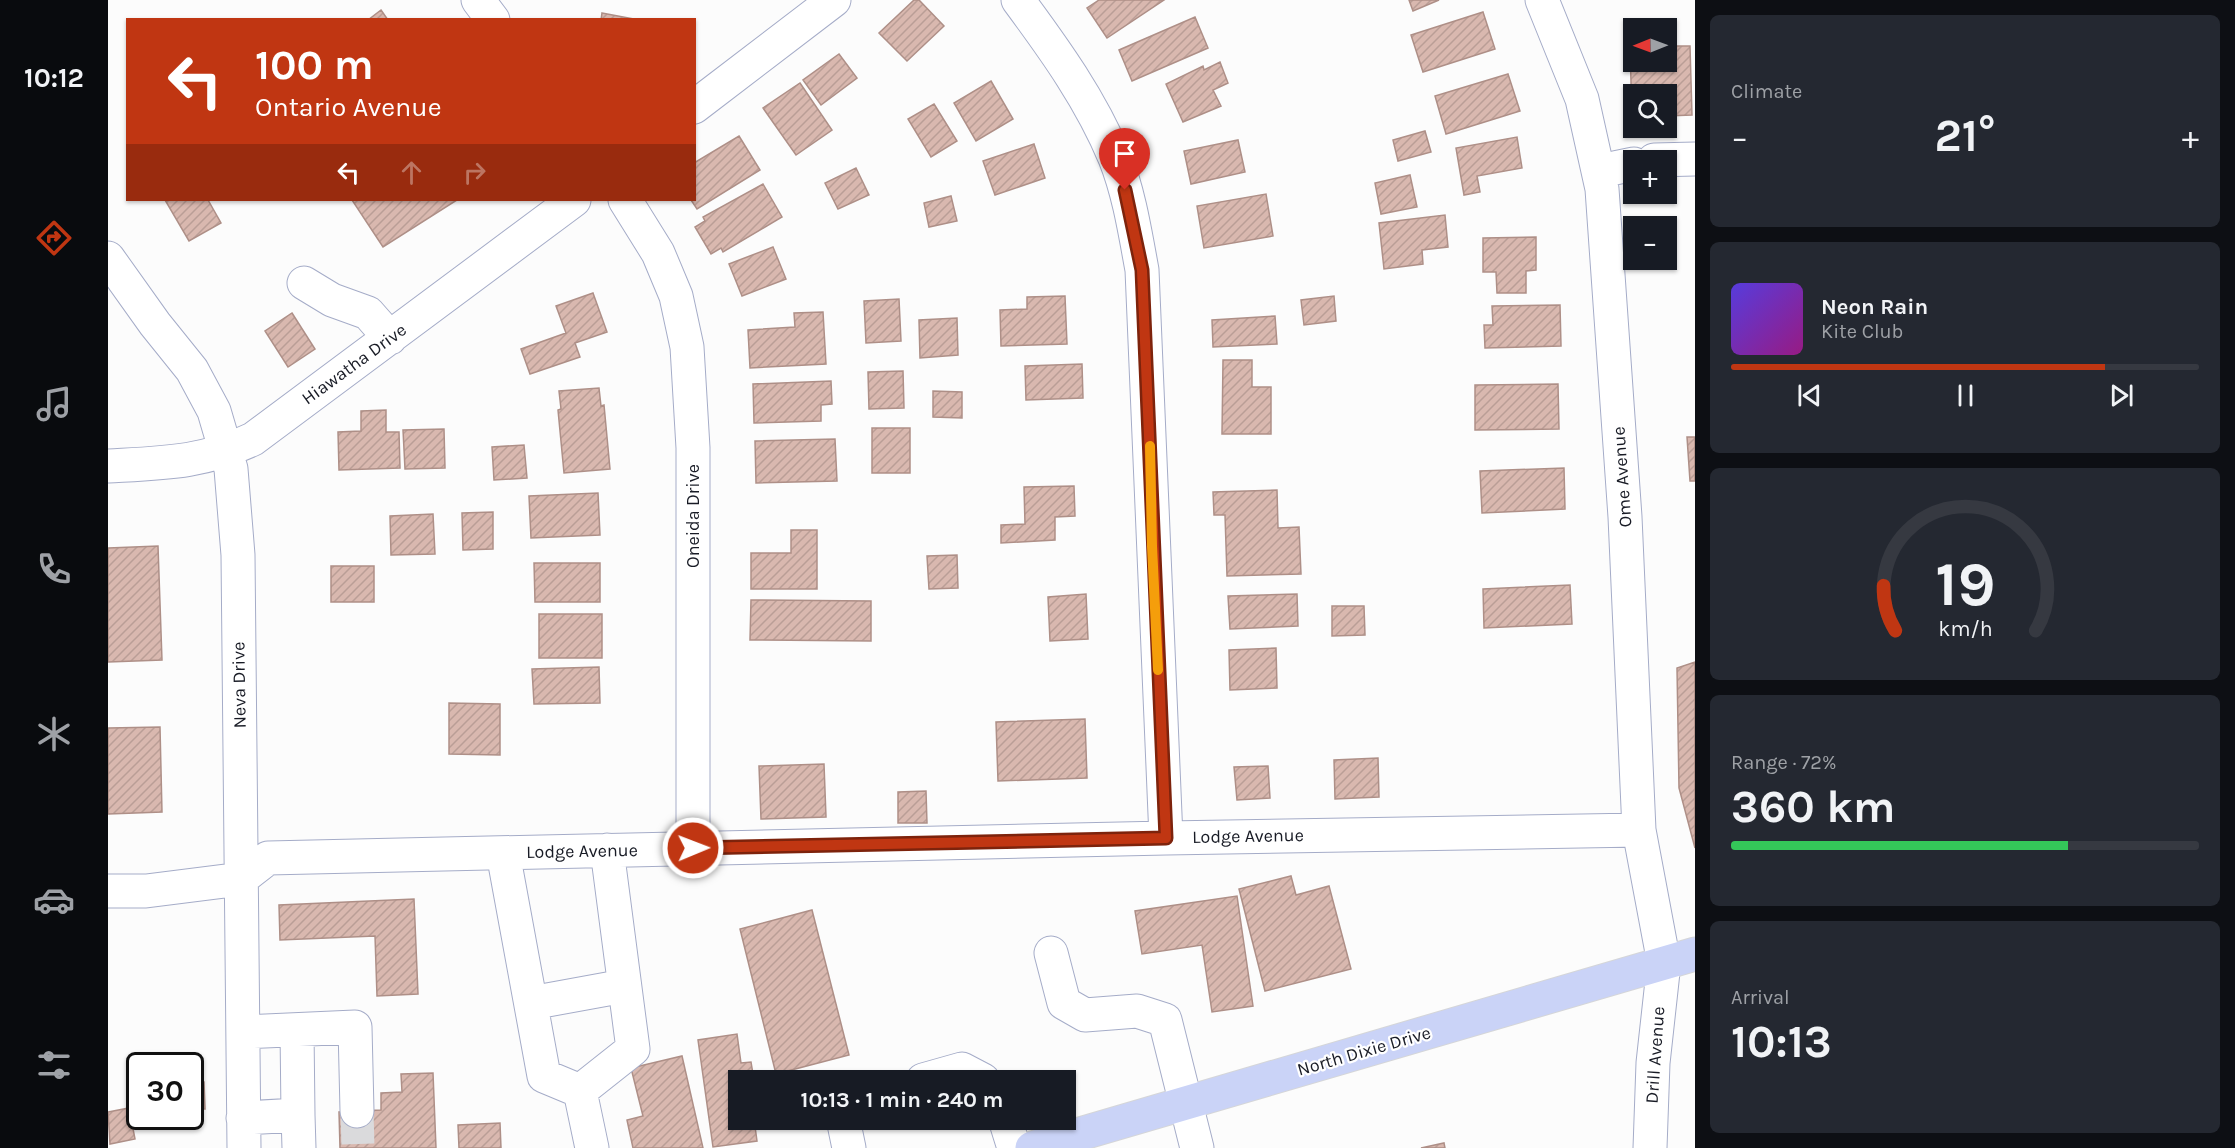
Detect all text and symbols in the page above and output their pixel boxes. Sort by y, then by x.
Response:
north arrow [1623,18,1677,72]
map controls [1623,18,1677,270]
text: 100 m [255,40,374,90]
icon: left [156,42,234,120]
text: 10:12 [24,62,84,94]
text: Climate [1731,80,1802,103]
button: search [1623,84,1677,138]
text: Ontario Avenue [255,91,442,123]
text: 21° [1935,110,1995,162]
text: − [1731,118,1748,156]
text: + [2182,118,2199,156]
pin [1099,128,1150,190]
icon: arrive [1108,137,1141,170]
button: + [1623,150,1677,204]
icon: left [332,156,365,189]
icon: ahead [395,156,428,189]
icon: right [458,156,491,189]
button: − [1623,216,1677,270]
icon: directions [33,217,75,259]
text: Neon Rain [1821,294,1928,320]
street label: Hiawatha Drive [297,319,411,409]
text: Kite Club [1821,320,1903,343]
icon: previous [1793,379,1826,412]
icon: pause [1949,379,1982,412]
icon: next [2105,379,2138,412]
icon: music [33,383,75,425]
street label: Ome Avenue [1607,426,1637,528]
street label: Oneida Drive [682,464,704,568]
icon: phone [33,548,75,590]
text: 19 [1935,548,1995,621]
text: km/h [1938,616,1992,641]
street label: Neva Drive [227,641,251,729]
icon: climate [33,713,75,755]
text: Range · 72% [1731,751,1836,774]
text: 360 km [1731,781,1895,833]
position arrow [661,816,725,880]
street label: Lodge Avenue [1192,824,1304,848]
street label: Lodge Avenue [526,839,638,863]
icon: car [33,879,75,921]
text: Arrival [1731,986,1790,1009]
street label: Drill Avenue [1641,1006,1669,1104]
text: 10:13 [1731,1016,1832,1068]
street label: North Dixie Drive [1295,1021,1433,1081]
icon: filters [33,1044,75,1086]
speed limit sign: 30 [126,1052,204,1130]
text: 10:13 · 1 min · 240 m [801,1087,1003,1113]

